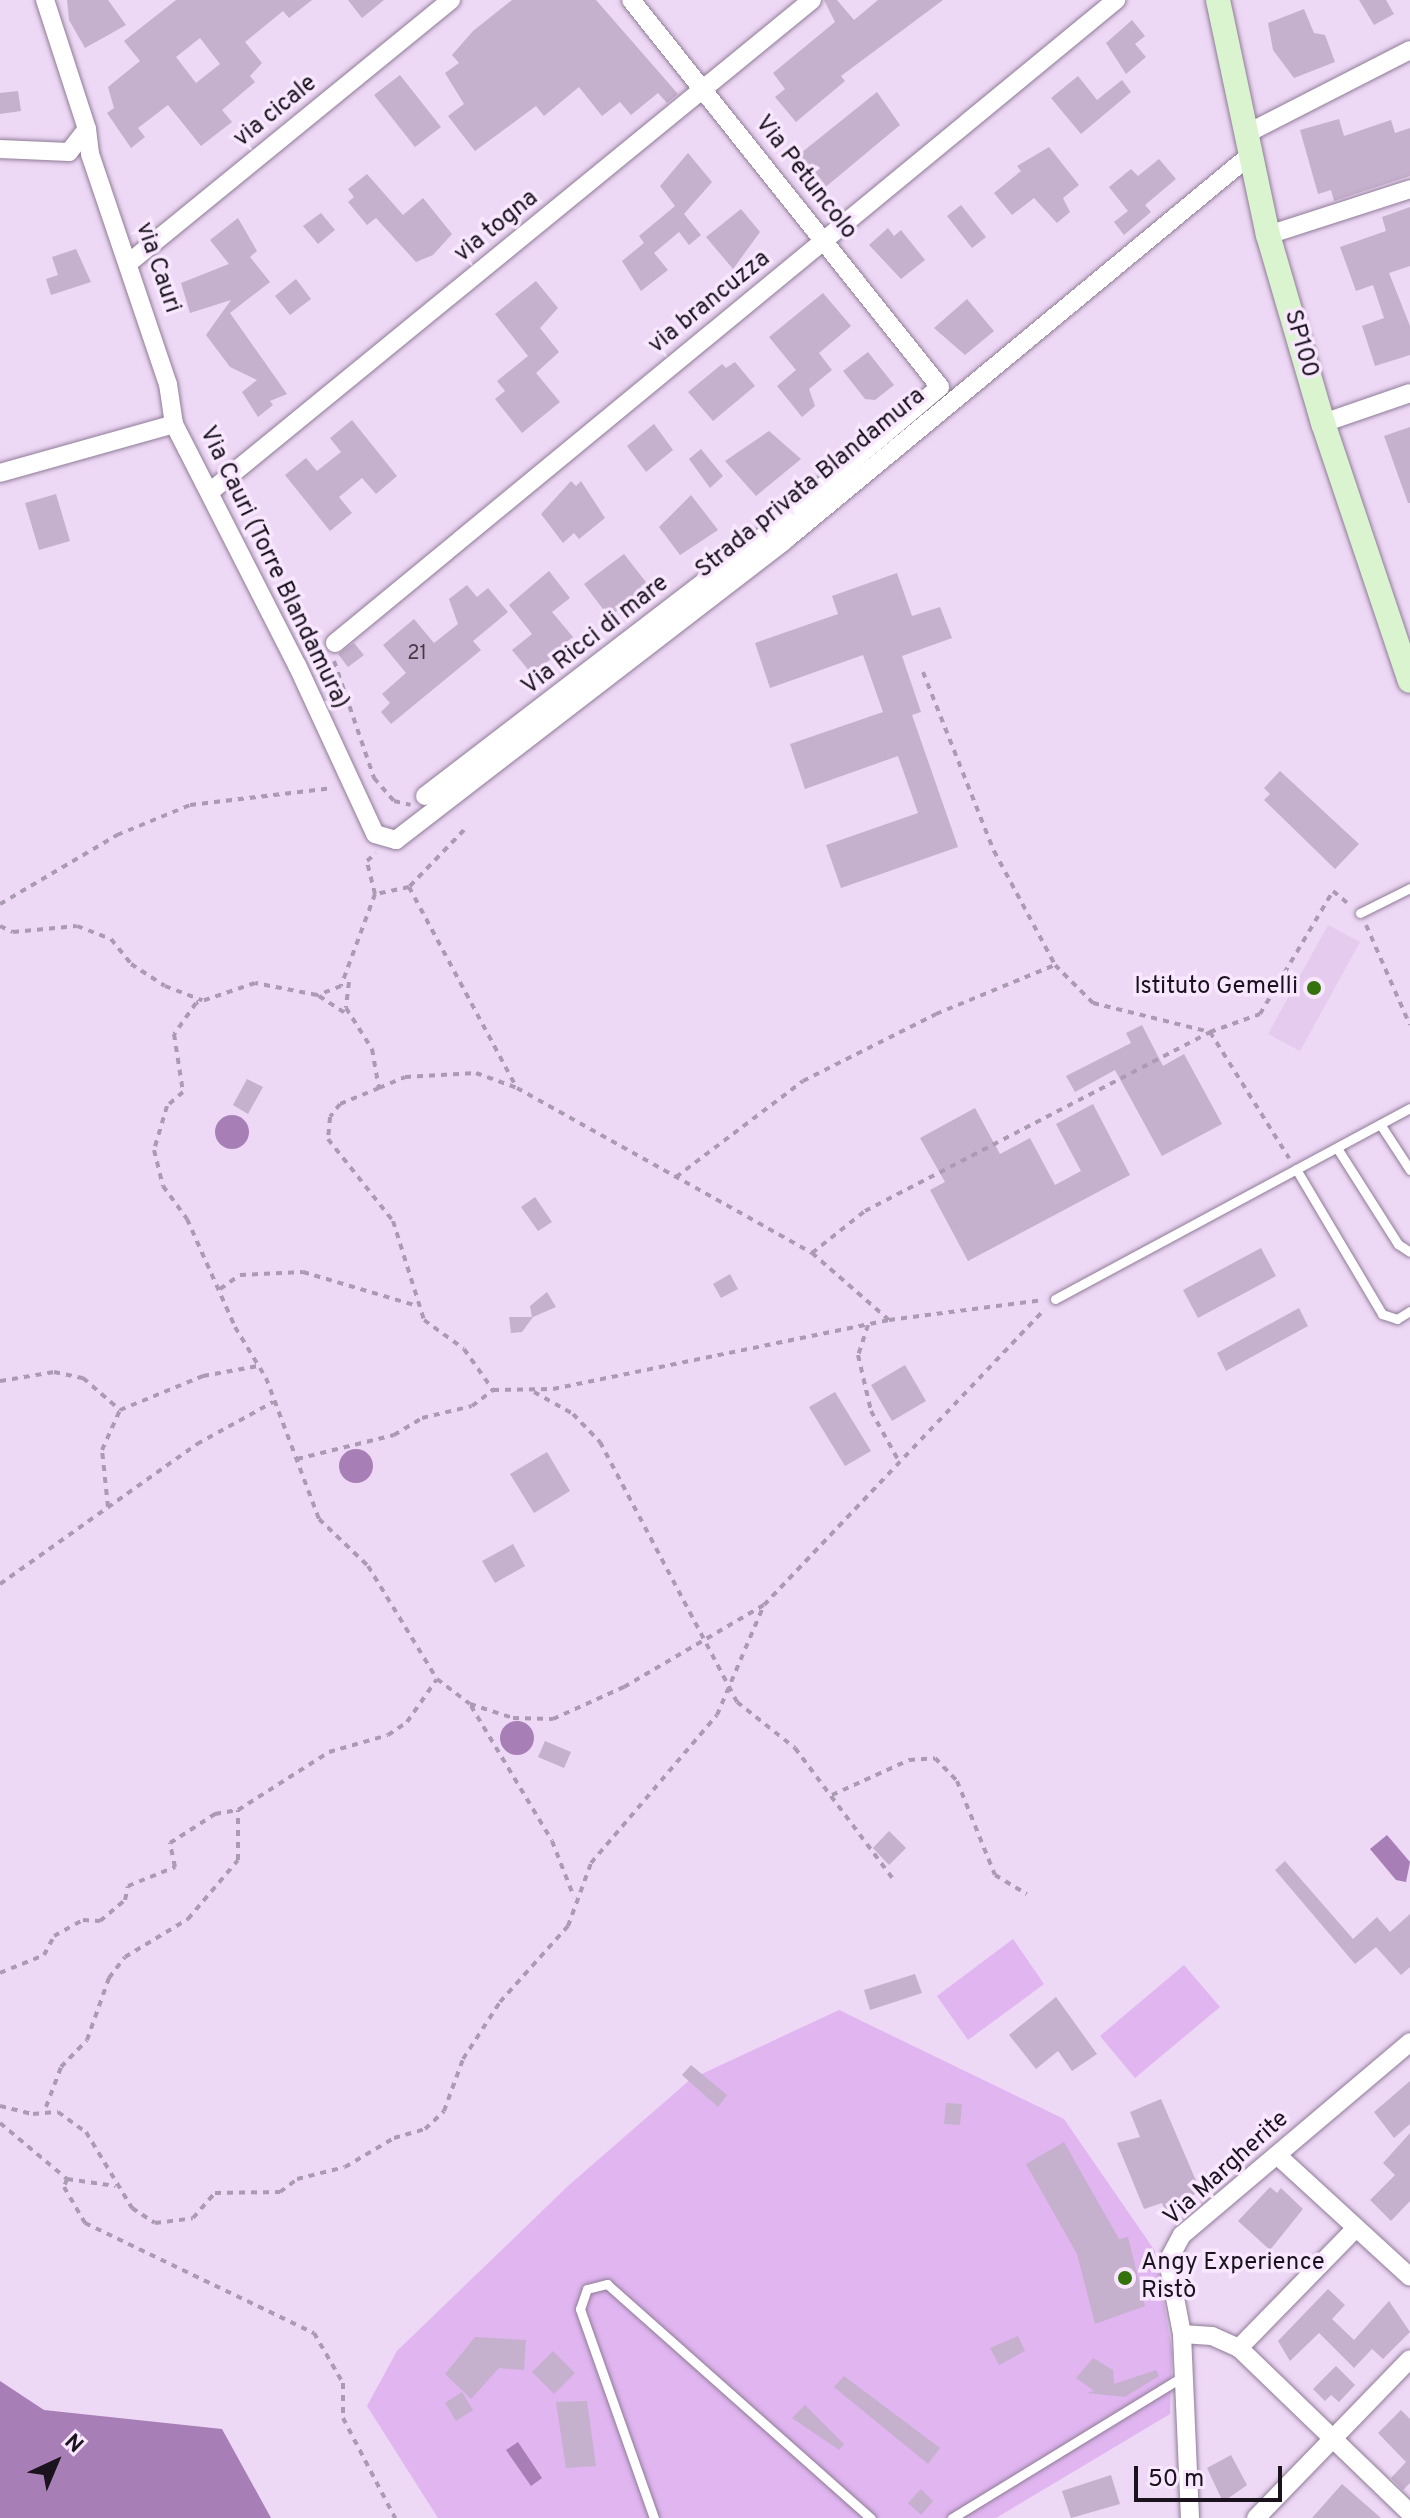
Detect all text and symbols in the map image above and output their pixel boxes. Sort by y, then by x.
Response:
street label: via cicale [229,70,323,154]
street label: Via Petuncolo [748,110,862,246]
street label: via togna [449,185,545,269]
street label: via Cauri [128,219,186,317]
street label: via brancuzza [644,245,776,361]
street label: SP100 [1277,307,1323,381]
street label: Strada privata Blandamura [691,383,931,585]
street label: Via Cauri (Torre Blandamura) [192,422,354,714]
street label: Via Ricci di mare [517,570,675,702]
house number: 21 [407,642,427,666]
place label: Istituto Gemelli [1134,974,1298,1002]
marker: Istituto Gemelli [1305,979,1323,997]
street label: Via Margherite [1159,2105,1295,2233]
place label: Angy Experience Ristò [1141,2250,1325,2306]
marker: Angy Experience Ristò [1116,2269,1134,2287]
north arrow [16,2422,96,2502]
text: N [58,2429,88,2460]
scale bar [1138,2450,1286,2500]
text: 50 m [1148,2465,1204,2495]

